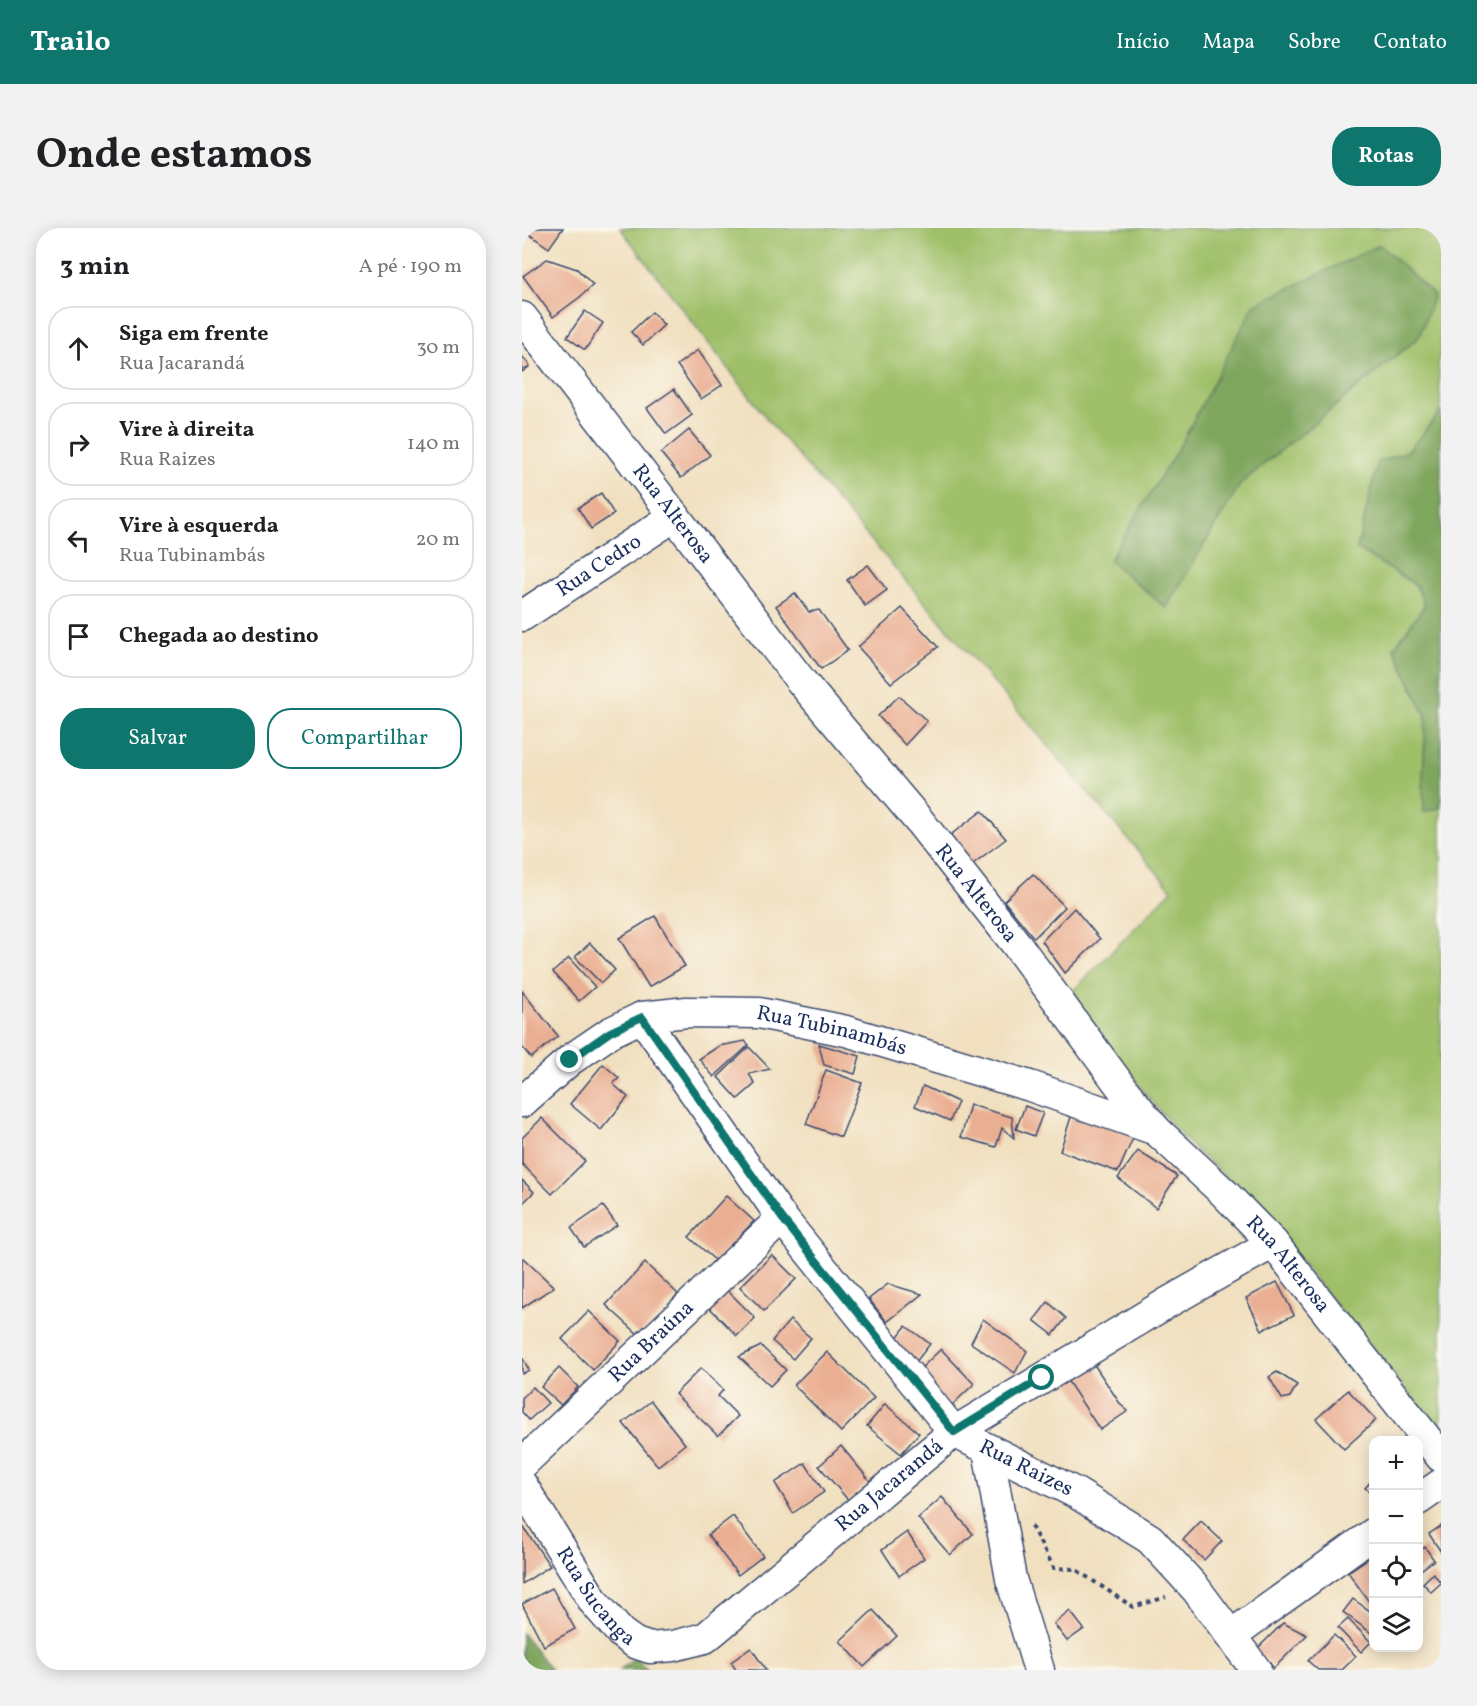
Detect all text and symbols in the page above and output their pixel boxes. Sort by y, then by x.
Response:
text: Trailo [30,23,111,62]
text: Início [1116,28,1169,57]
text: Mapa [1202,28,1255,57]
text: Sobre [1288,28,1341,57]
text: Contato [1374,28,1447,57]
text: Onde estamos [36,127,312,186]
button: Rotas [1332,127,1441,186]
text: 3 min [60,249,130,285]
text: A pé · 190 m [359,253,462,281]
text: Siga em frente [119,319,269,350]
icon: ahead [62,332,95,365]
text: 30 m [416,334,460,362]
text: Rua Jacarandá [119,350,245,378]
text: Vire à direita [119,415,255,446]
icon: right [62,428,95,461]
text: 140 m [407,430,460,458]
text: Rua Raizes [119,446,216,474]
street label: Rua Alterosa [625,458,720,570]
text: Vire à esquerda [119,511,279,542]
icon: left [62,524,95,557]
text: 20 m [416,526,460,554]
street label: Rua Cedro [551,527,647,604]
text: Rua Tubinambás [119,542,265,570]
icon: arrive [62,620,95,653]
text: Chegada ao destino [119,621,319,652]
button: Salvar [60,708,255,769]
button: Compartilhar [267,708,462,769]
street label: Rua Alterosa [928,838,1024,949]
street label: Rua Tubinambás [754,998,910,1063]
route end [556,1046,582,1072]
street label: Rua Alterosa [1239,1209,1337,1319]
street label: Rua Braúna [602,1294,701,1389]
route start [1028,1364,1054,1390]
street label: Rua Jacarandá [829,1432,950,1539]
street label: Rua Raizes [974,1432,1078,1504]
map controls [1369,1436,1423,1652]
button: + [1369,1436,1423,1490]
button: − [1369,1490,1423,1544]
street label: Rua Sucanga [549,1541,641,1653]
button: locate [1369,1544,1423,1598]
button: layers [1369,1598,1423,1652]

